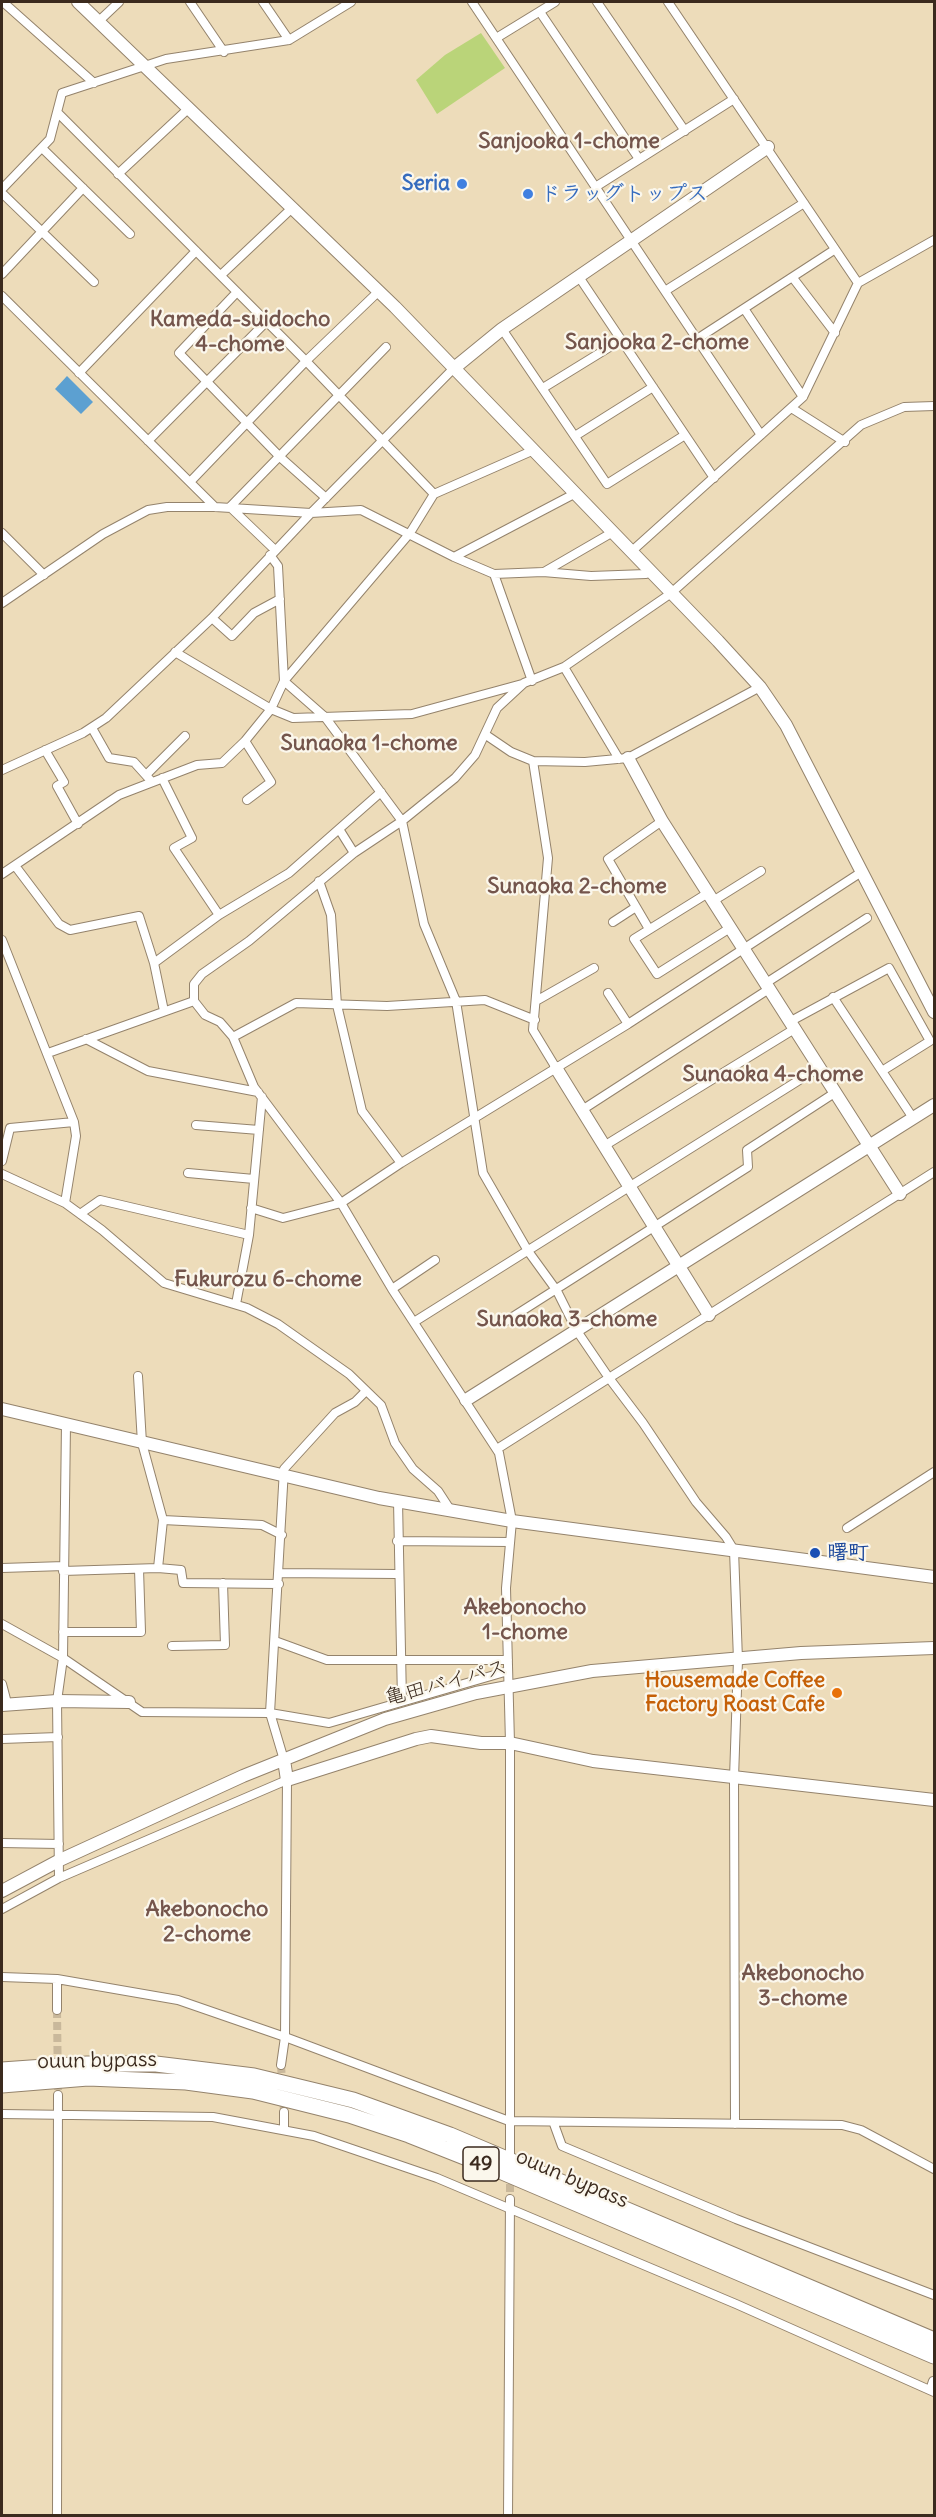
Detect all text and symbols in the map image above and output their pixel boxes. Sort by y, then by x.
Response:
district label: Sanjooka 1-chome [478,129,660,155]
place label: Seria [402,171,450,197]
marker: Seria [455,177,469,191]
place label: ドラッグトップス [540,181,708,207]
marker: ドラッグトップス [521,187,535,201]
district label: Kameda-suidocho 4-chome [150,307,330,358]
district label: Sanjooka 2-chome [565,330,749,356]
district label: Sunaoka 1-chome [280,731,458,757]
district label: Sunaoka 2-chome [487,874,667,900]
district label: Sunaoka 4-chome [682,1062,864,1088]
district label: Fukurozu 6-chome [174,1267,362,1293]
district label: Sunaoka 3-chome [477,1307,657,1333]
place label: 曙町 [827,1540,869,1566]
marker: 曙町 [808,1546,822,1560]
district label: Akebonocho 1-chome [464,1595,586,1646]
street label: 亀田バイパス [382,1655,510,1711]
place label: Housemade Coffee Factory Roast Cafe [645,1668,825,1718]
marker: Housemade Coffee Factory Roast Cafe [830,1686,844,1700]
district label: Akebonocho 2-chome [146,1897,268,1948]
district label: Akebonocho 3-chome [742,1961,864,2012]
street label: ouun bypass [37,2047,157,2075]
street label: ouun bypass [512,2144,632,2214]
road number: 49 [463,2147,499,2181]

